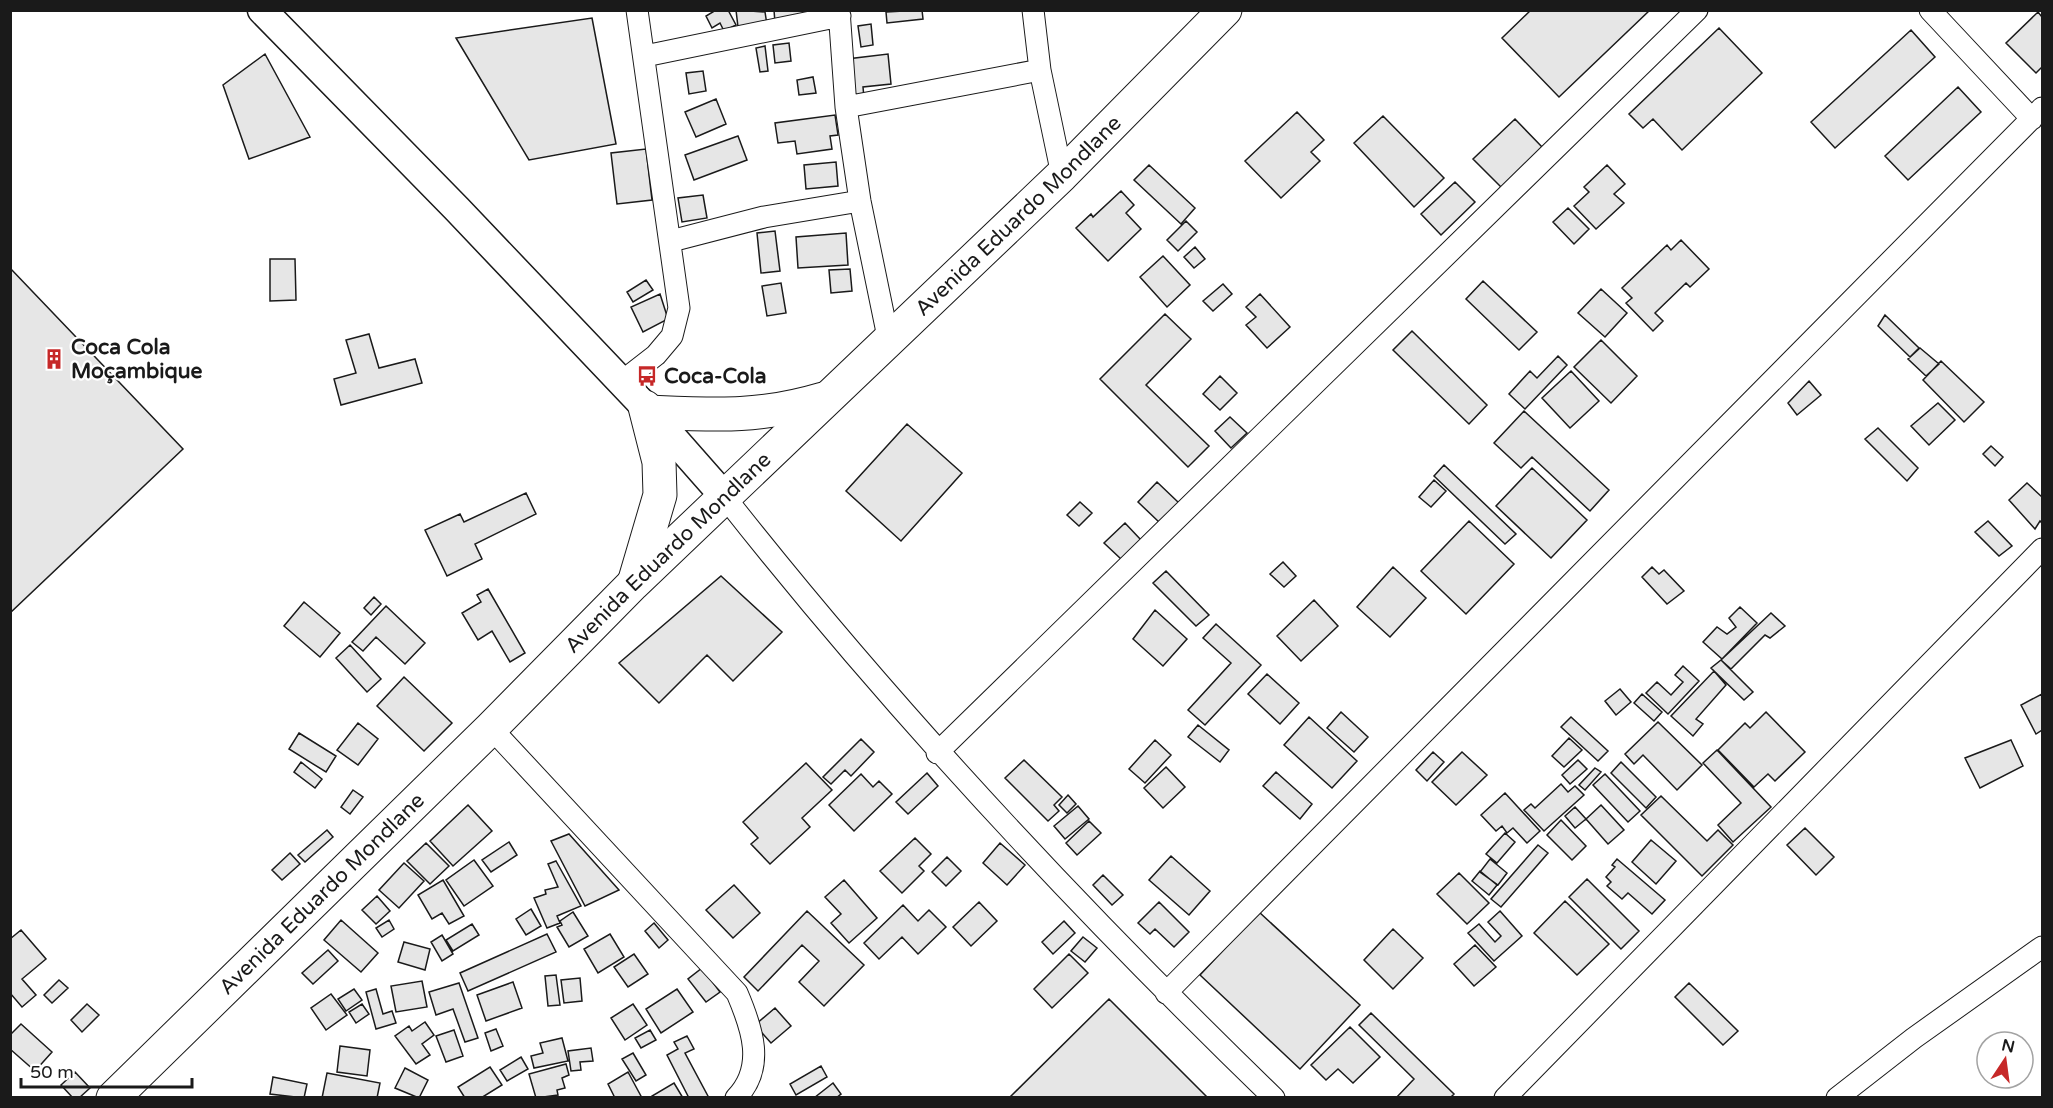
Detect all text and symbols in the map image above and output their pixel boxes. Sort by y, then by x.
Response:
street label: Avenida Eduardo Mondlane [910,111,1127,321]
place label: Coca Cola Moçambique [71,335,203,384]
building icon: Coca Cola Moçambique [42,347,66,371]
bus stop icon: Coca-Cola [635,364,659,388]
place label: Coca-Cola [664,364,767,389]
street label: Avenida Eduardo Mondlane [560,447,776,658]
street label: Avenida Eduardo Mondlane [214,788,430,1000]
north arrow [1975,1030,2035,1090]
text: N [2000,1035,2017,1058]
scale bar [21,1051,192,1089]
text: 50 m [30,1061,74,1083]

